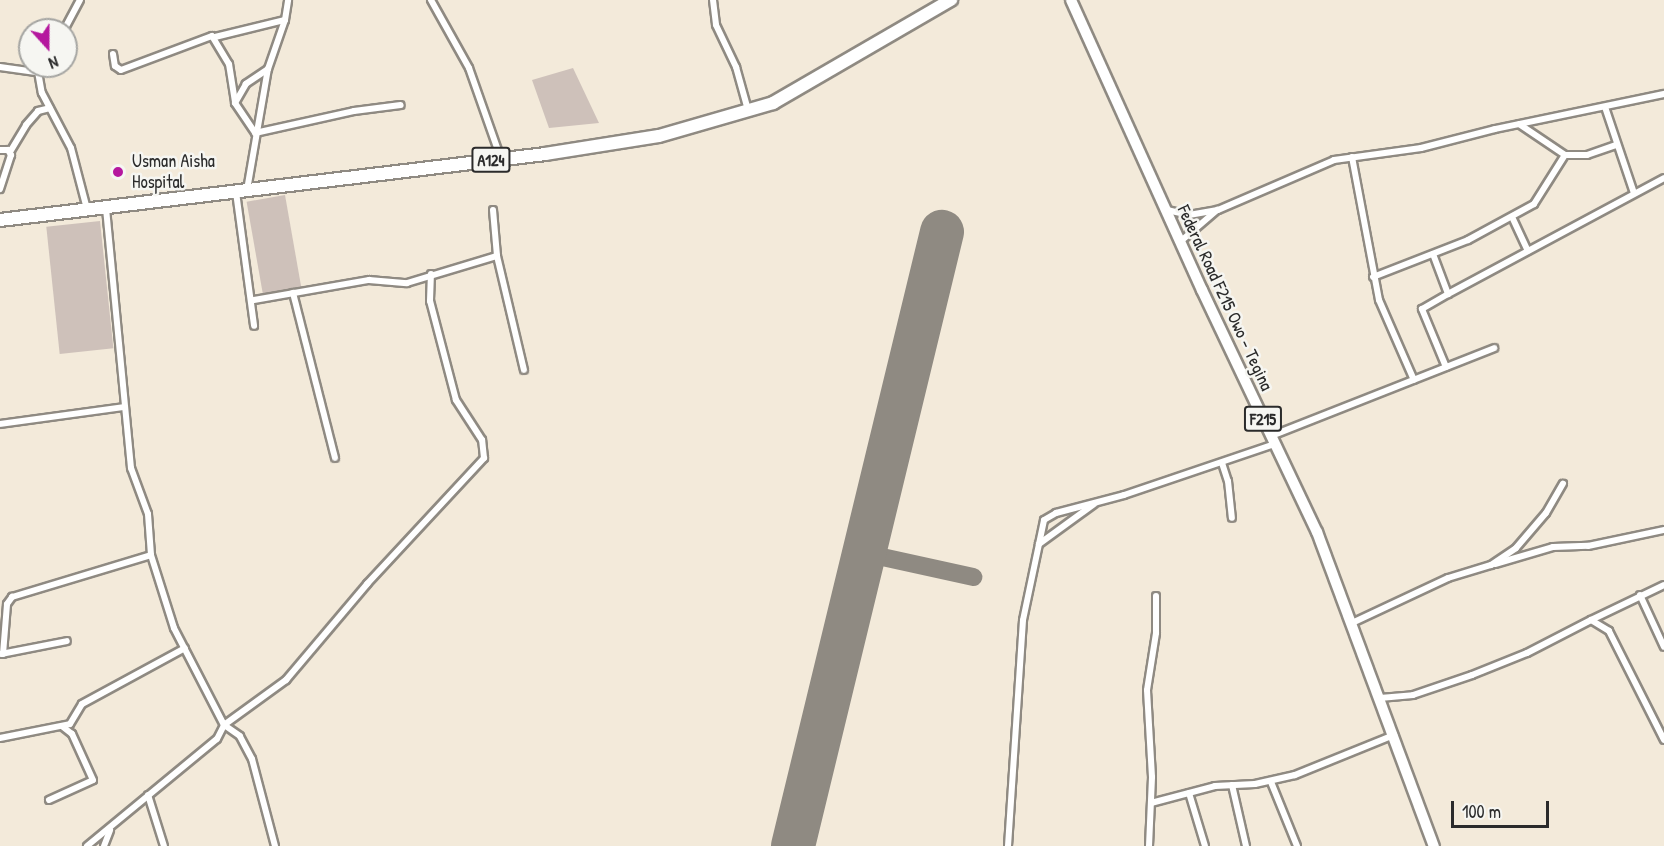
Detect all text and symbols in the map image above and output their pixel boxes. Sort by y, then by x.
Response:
north arrow [18,18,78,78]
text: N [46,51,62,75]
road number: A124 [470,147,512,173]
place label: Usman Aisha Hospital [132,151,215,194]
marker: Usman Aisha Hospital [109,163,127,181]
street label: Federal Road F215 Owo - Tegina [1173,202,1277,394]
road number: F215 [1244,406,1282,432]
scale bar [1454,789,1552,827]
text: 100 m [1462,799,1501,824]

